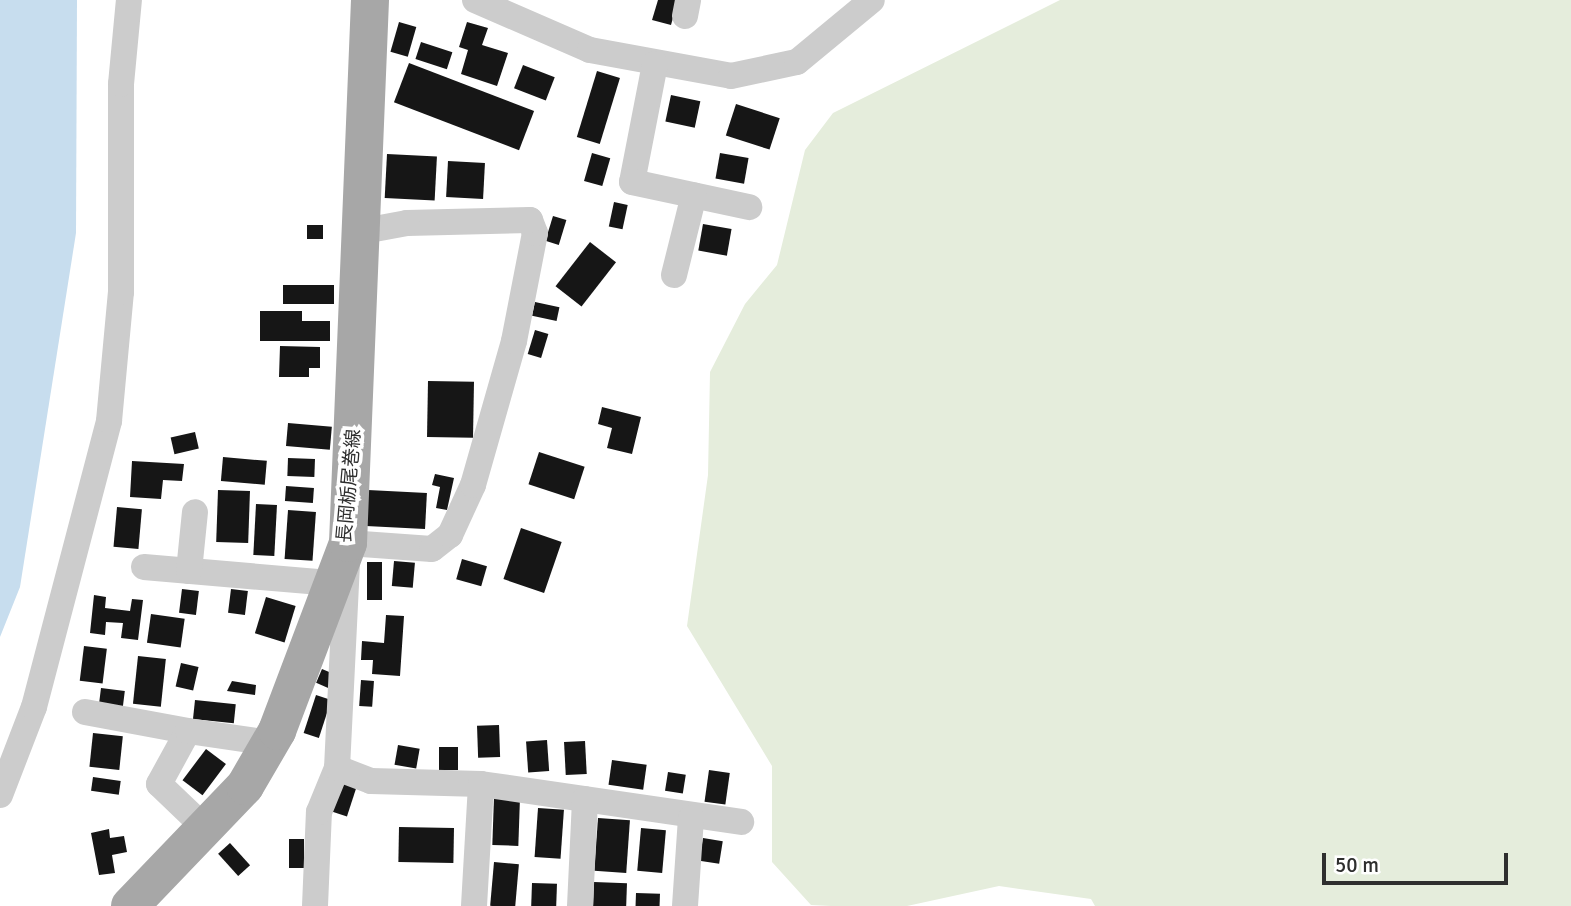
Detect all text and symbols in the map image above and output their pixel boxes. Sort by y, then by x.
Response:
street label: 長岡栃尾巻線 [334,428,366,544]
scale bar [1326,839,1512,883]
text: 50 m [1335,852,1379,878]

